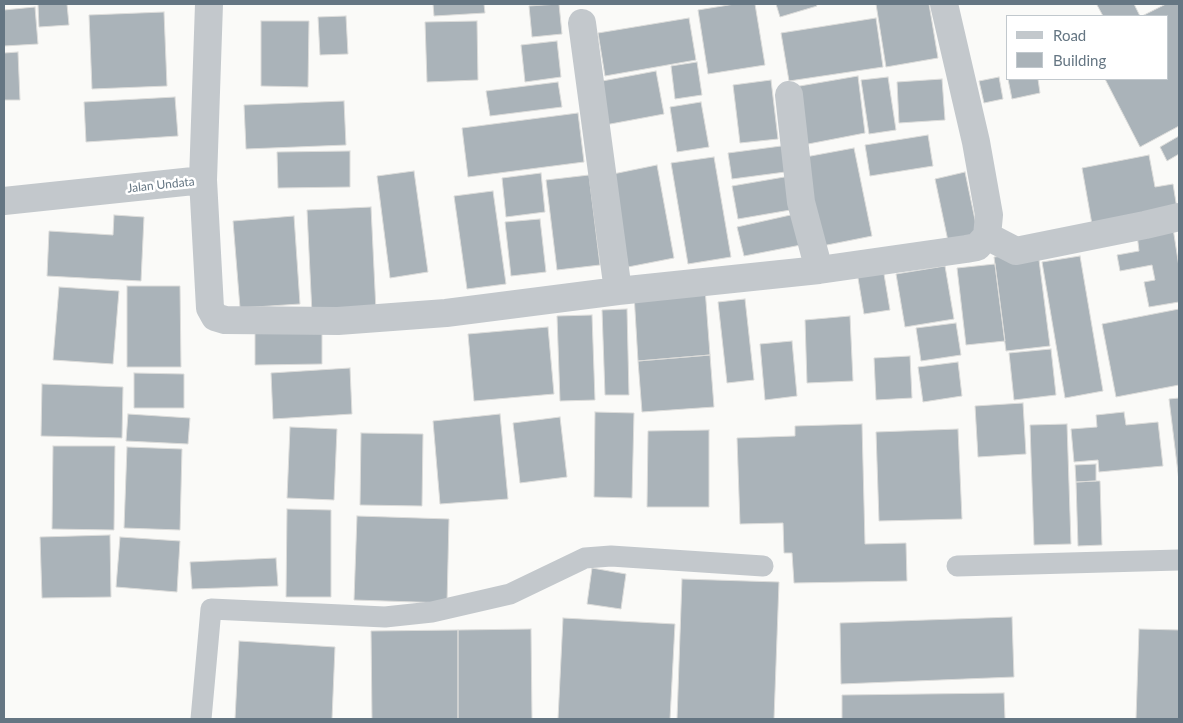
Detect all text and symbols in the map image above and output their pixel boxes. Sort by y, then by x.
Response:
legend [1006,15,1168,80]
text: Road [1053,26,1086,44]
text: Building [1053,51,1106,69]
street label: Jalan Undata [127,174,195,196]

